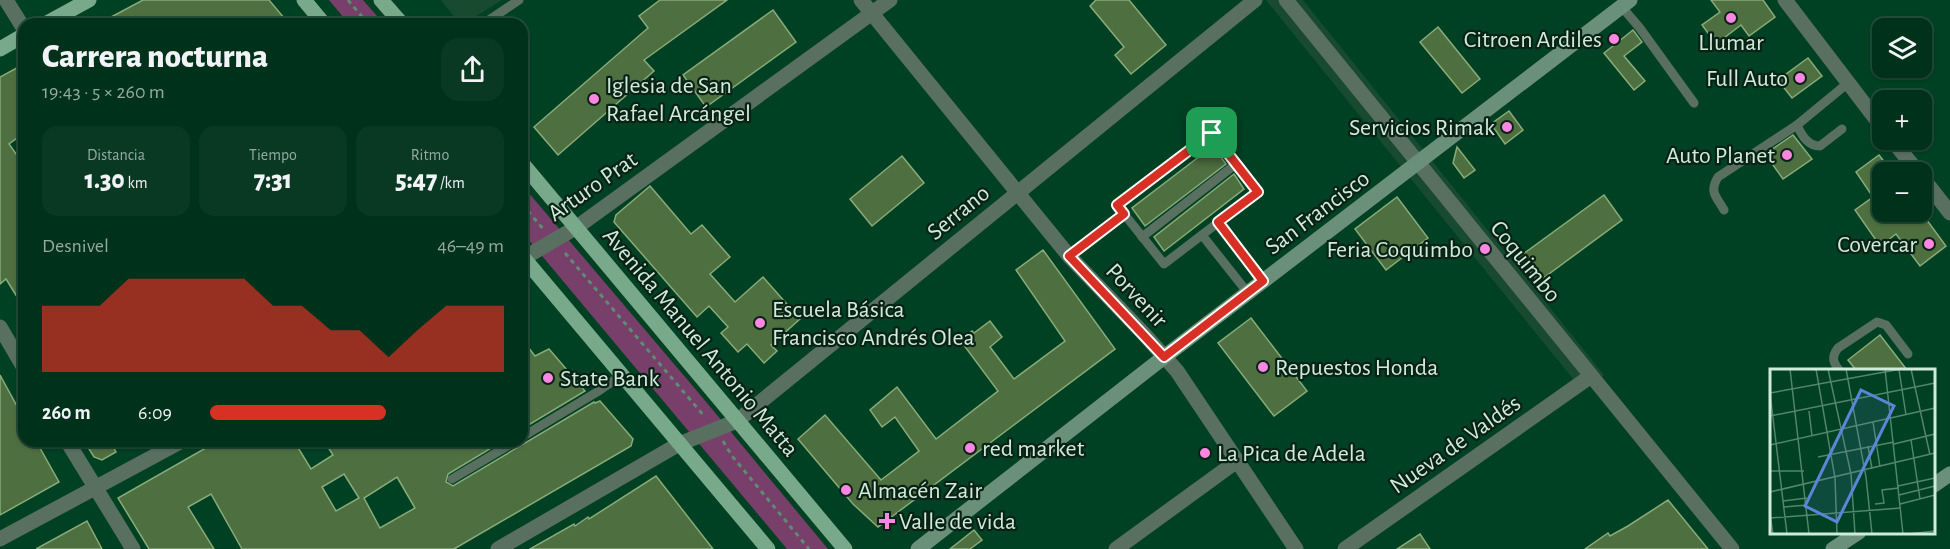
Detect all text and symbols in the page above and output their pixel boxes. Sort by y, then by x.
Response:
marker: Llumar [1724,11,1738,25]
map controls [1872,18,1932,222]
button: layers [1872,18,1932,78]
place label: Citroen Ardiles [1464,28,1602,52]
place label: Llumar [1698,31,1764,55]
marker: Citroen Ardiles [1607,32,1621,46]
button: share [441,38,504,101]
text: Carrera nocturna [42,41,268,74]
place label: Full Auto [1706,67,1788,91]
marker: Full Auto [1793,71,1807,85]
place label: Iglesia de San Rafael Arcángel [606,74,751,126]
text: 19:43 · 5 × 260 m [42,82,165,102]
button: + [1872,90,1932,150]
marker: Iglesia de San Rafael Arcángel [587,92,601,106]
pin [1186,107,1237,158]
icon: arrive [1195,116,1228,149]
place label: Servicios Rimak [1349,116,1495,140]
marker: Servicios Rimak [1500,120,1514,134]
place label: Auto Planet [1666,144,1775,168]
text: Distancia [87,147,145,163]
text: Tiempo [249,147,297,163]
text: Ritmo [411,147,449,163]
street label: Arturo Prat [544,147,642,226]
marker: Auto Planet [1780,148,1794,162]
button: − [1872,162,1932,222]
street label: San Francisco [1261,166,1374,259]
text: 1.30 [84,167,125,193]
text: 7:31 [254,167,292,193]
text: 5:47 [395,167,437,193]
text: km [125,175,148,191]
text: /km [437,175,465,191]
street label: Serrano [923,181,994,245]
street label: Coquimbo [1485,216,1565,307]
street label: Avenida Manuel Antonio Matta [598,224,803,461]
place label: Covercar [1837,233,1917,257]
text: Desnivel [42,236,109,256]
text: 46–49 m [437,236,504,256]
marker: Covercar [1922,237,1936,251]
place label: Feria Coquimbo [1326,238,1473,262]
marker: Feria Coquimbo [1478,242,1492,256]
street label: Porvenir [1101,259,1172,333]
place label: Escuela Básica Francisco Andrés Olea [772,298,975,350]
marker: Escuela Básica Francisco Andrés Olea [753,316,767,330]
place label: Repuestos Honda [1275,356,1438,380]
marker: Repuestos Honda [1256,360,1270,374]
place label: State Bank [560,367,660,391]
inset map [1770,369,1935,534]
marker: State Bank [541,371,555,385]
street label: Nueva de Valdés [1386,391,1525,499]
text: 260 m [42,403,91,423]
text: 6:09 [138,403,172,423]
place label: red market [982,437,1085,461]
marker: red market [963,441,977,455]
place label: La Pica de Adela [1217,442,1366,466]
marker: La Pica de Adela [1198,446,1212,460]
place label: Almacén Zair [858,479,982,503]
marker: Almacén Zair [839,483,853,497]
place label: Valle de vida [899,510,1016,534]
marker: Valle de vida [880,514,894,528]

